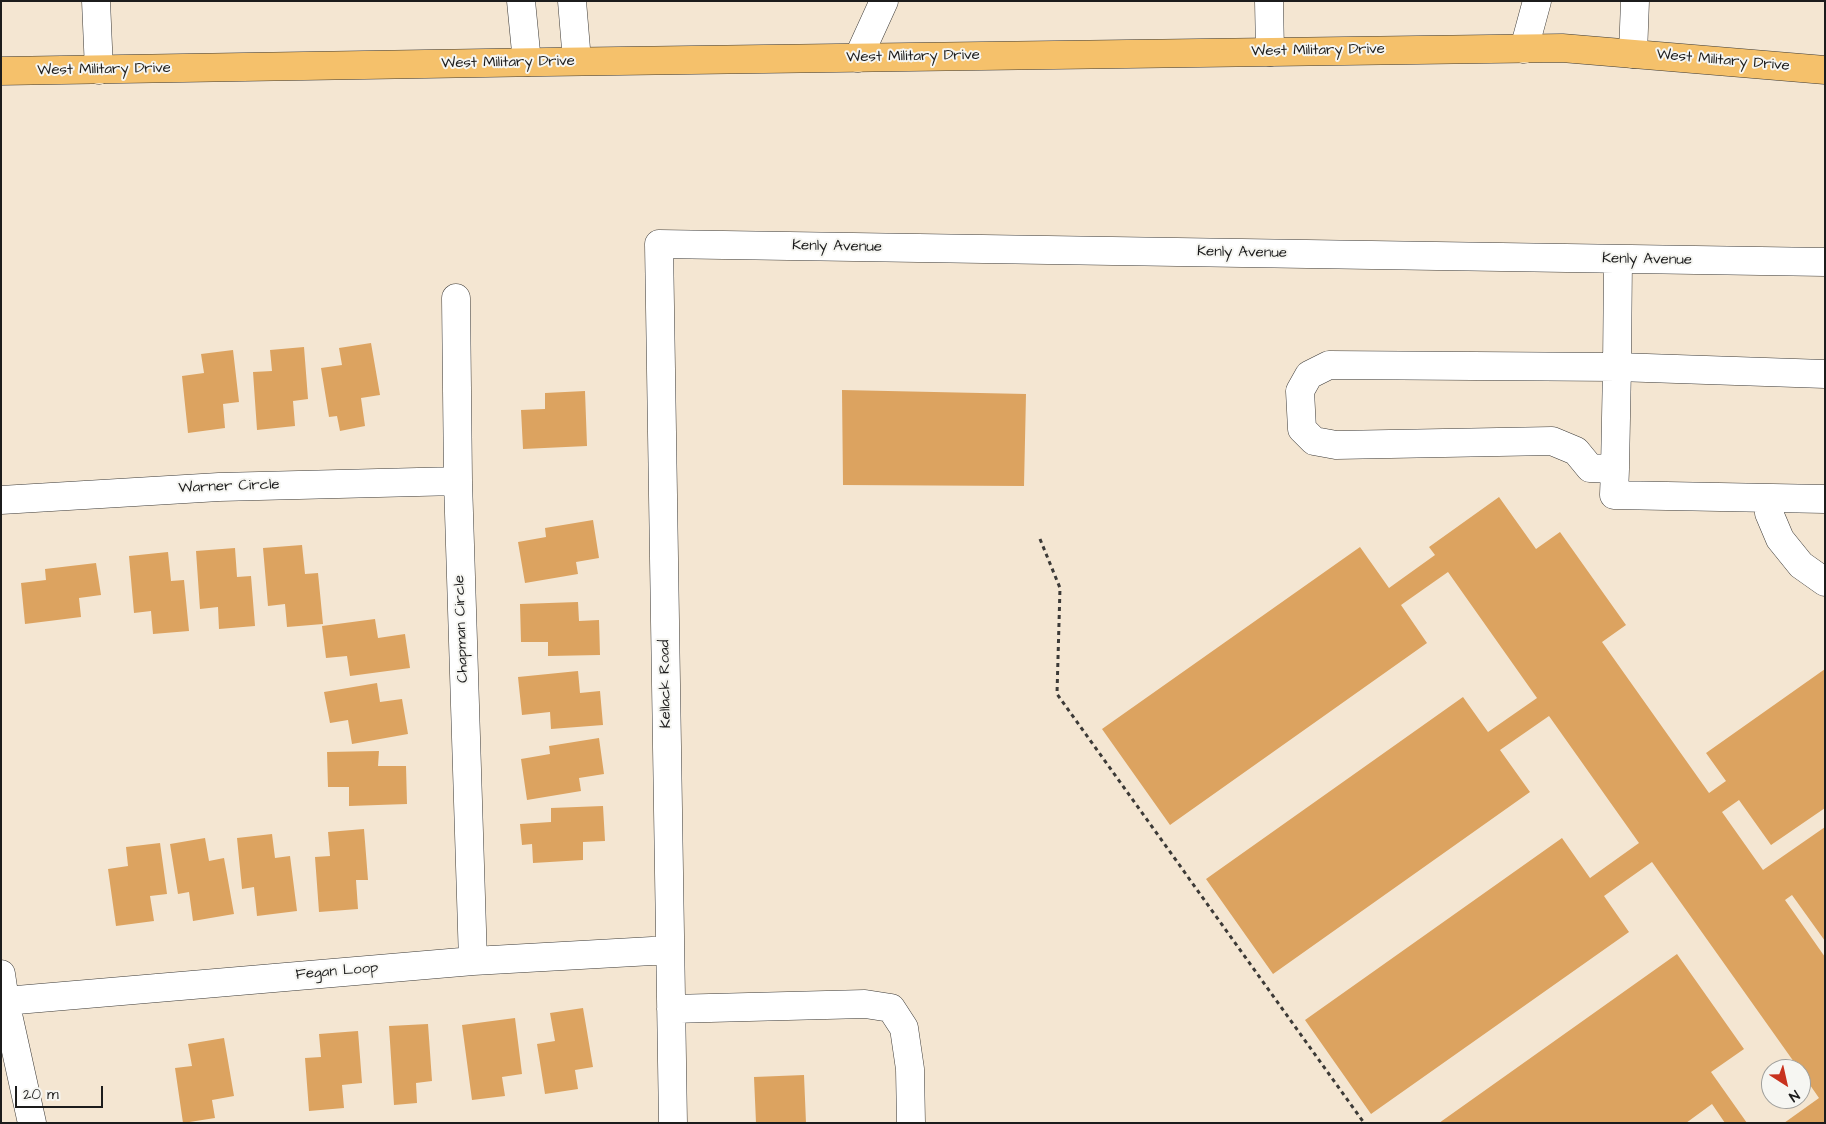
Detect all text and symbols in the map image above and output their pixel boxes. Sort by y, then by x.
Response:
street label: West Military Drive [1251,41,1385,61]
street label: West Military Drive [1656,46,1790,76]
street label: West Military Drive [846,47,980,67]
street label: West Military Drive [441,53,575,73]
street label: West Military Drive [37,60,171,80]
street label: Kenly Avenue [792,237,882,257]
street label: Kenly Avenue [1197,243,1287,263]
street label: Kenly Avenue [1602,250,1692,270]
street label: Warner Circle [178,476,280,498]
street label: Chapman Circle [451,575,473,683]
street label: Kellack Road [656,639,676,729]
street label: Fegan Loop [295,959,379,985]
north arrow [1761,1059,1811,1109]
scale bar [18,1076,105,1108]
text: 20 m [23,1084,59,1105]
text: N [1785,1085,1803,1106]

